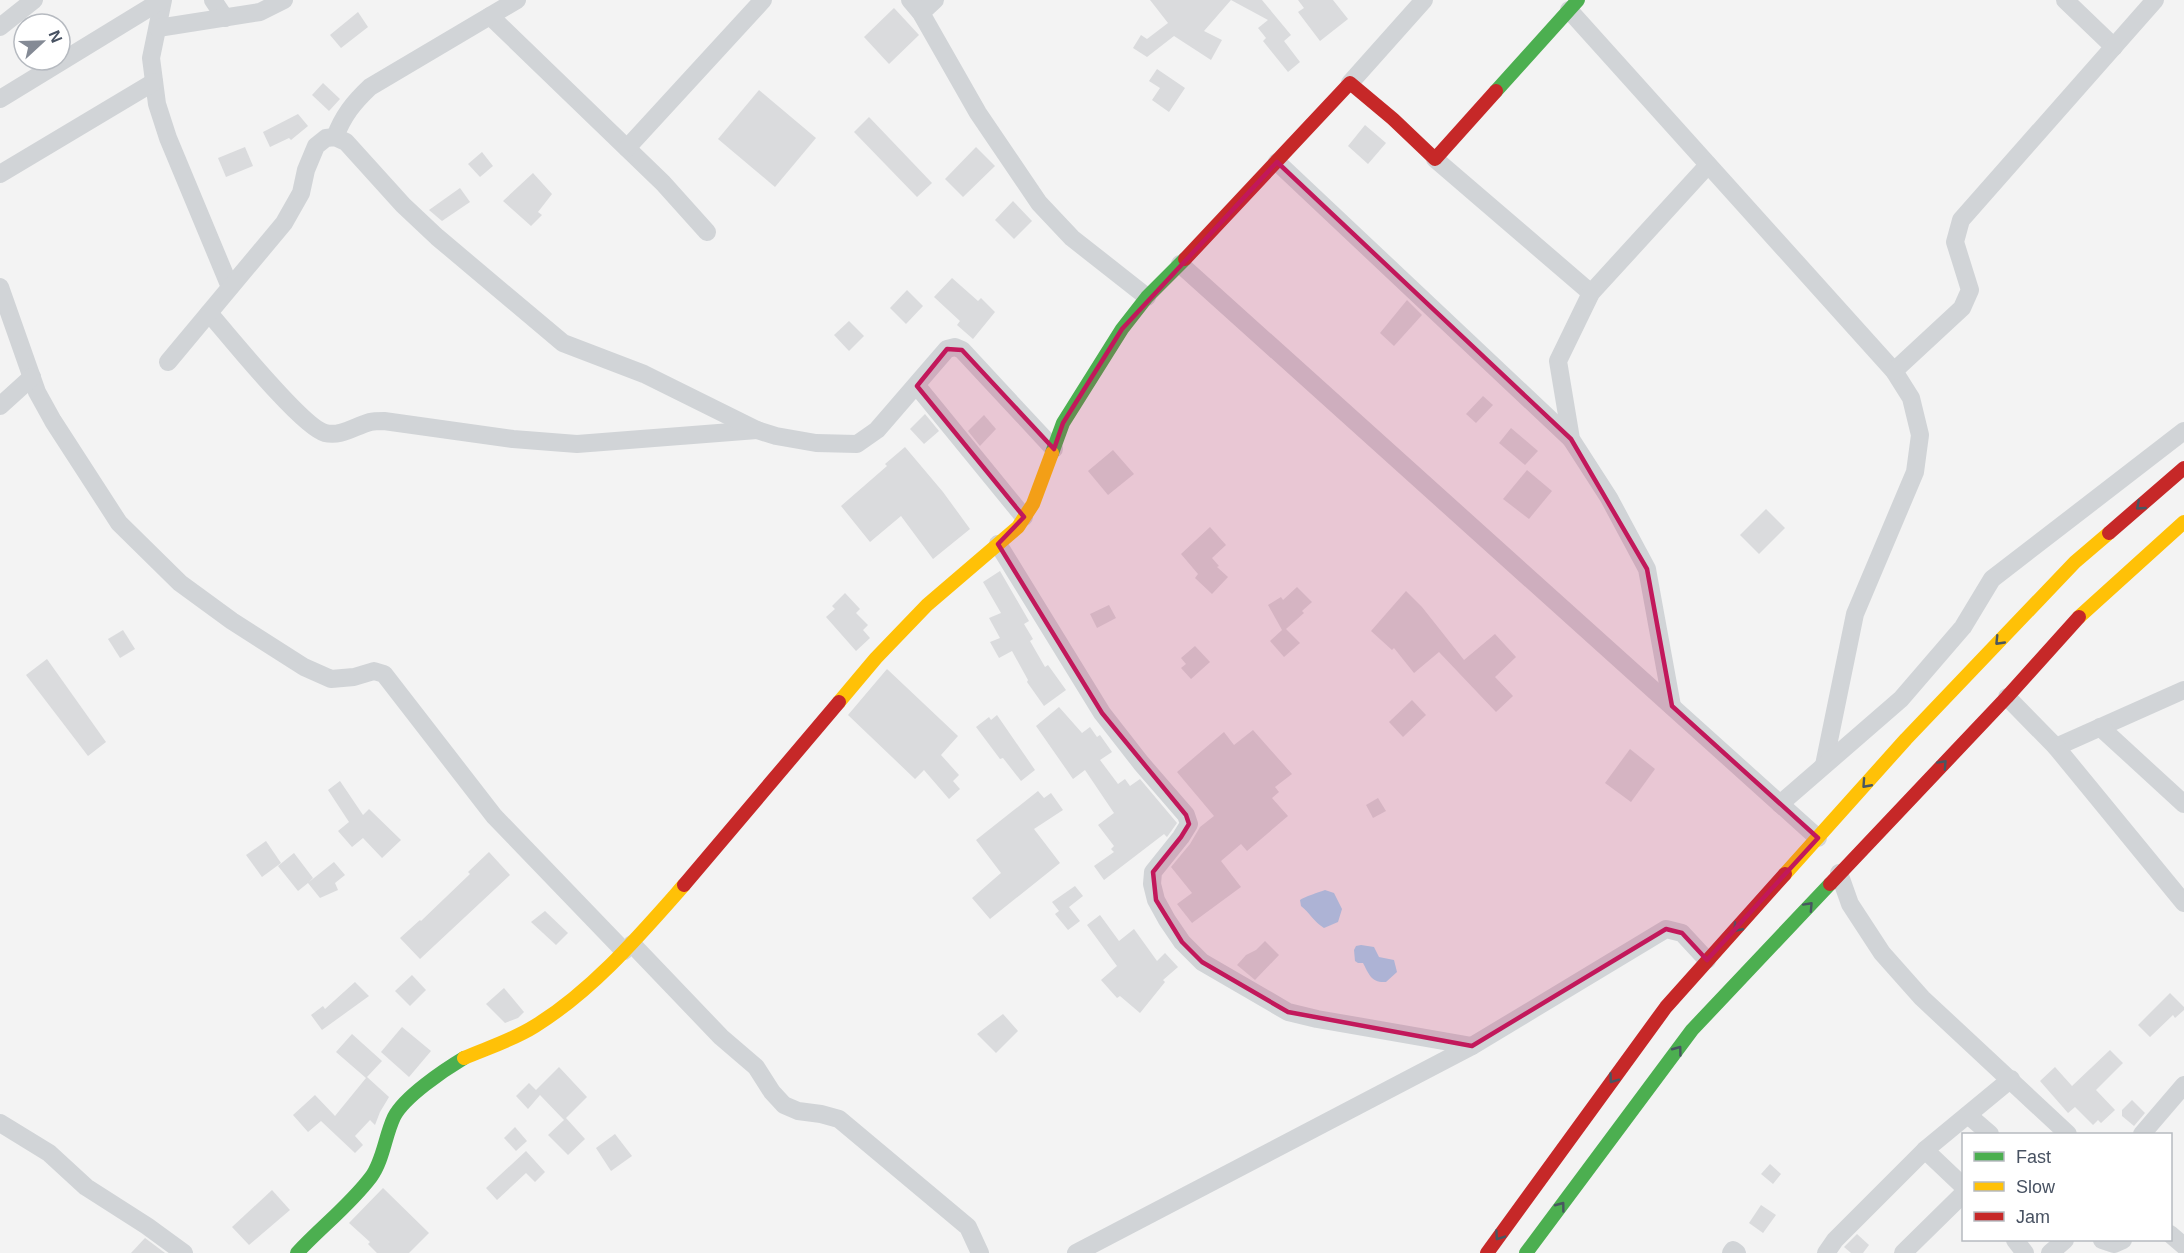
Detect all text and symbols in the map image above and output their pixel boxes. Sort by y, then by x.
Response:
north arrow [12,12,72,72]
text: N [45,28,65,45]
one-way arrow [2136,499,2147,510]
one-way arrow [1996,634,2007,645]
one-way arrow [1936,760,1947,771]
one-way arrow [1862,777,1873,787]
one-way arrow [1802,902,1813,912]
one-way arrow [1733,921,1744,932]
one-way arrow [1670,1045,1681,1056]
one-way arrow [1609,1072,1620,1083]
legend [1962,1133,2172,1241]
text: Fast [2016,1147,2051,1167]
text: Slow [2016,1177,2056,1197]
one-way arrow [1554,1202,1565,1213]
text: Jam [2016,1207,2050,1227]
one-way arrow [1495,1230,1506,1241]

